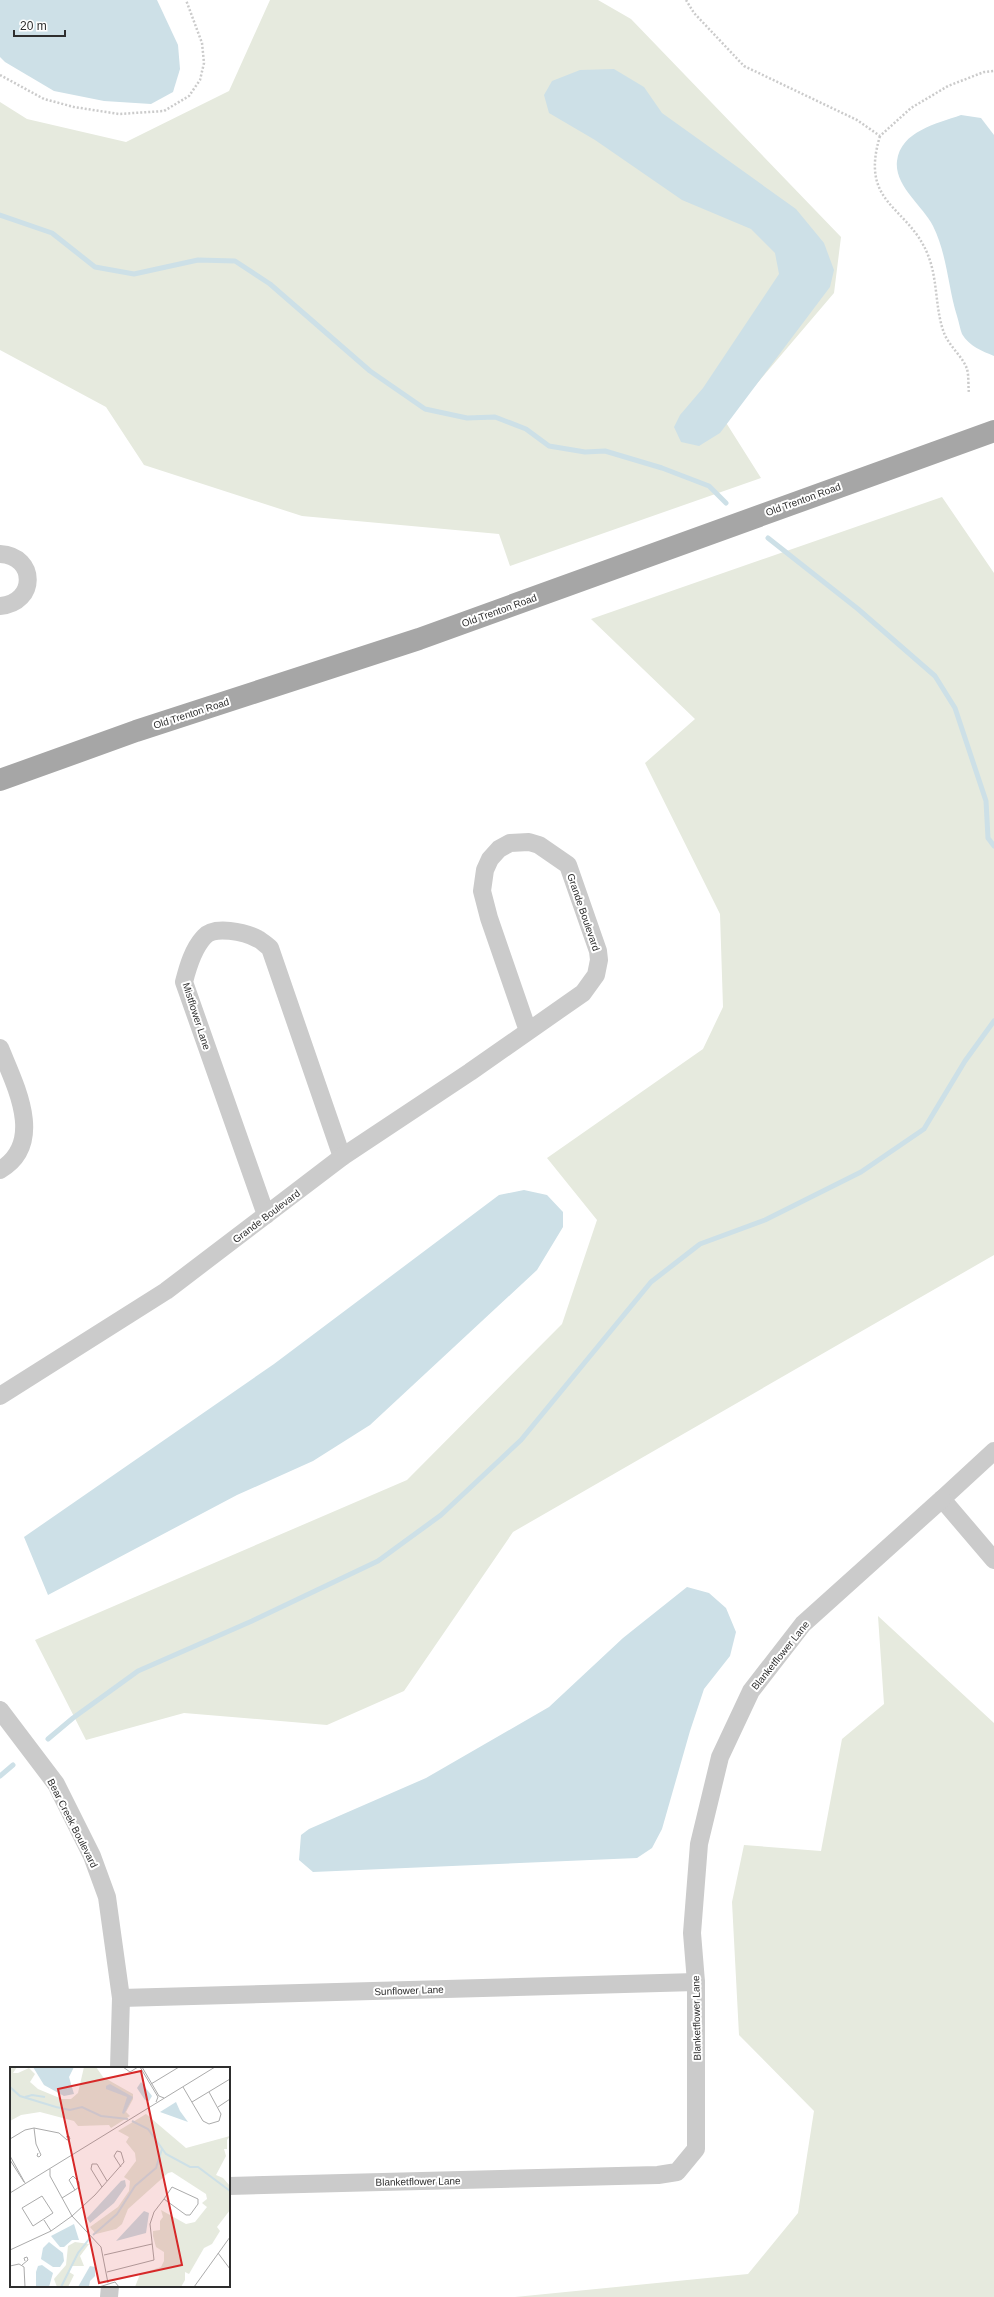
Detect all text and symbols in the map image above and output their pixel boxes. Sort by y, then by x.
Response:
scale bar [14,12,65,38]
text: 20 m [20,19,47,33]
street label: Old Trenton Road [764,481,842,518]
street label: Old Trenton Road [460,592,538,629]
street label: Old Trenton Road [152,696,230,731]
street label: Grande Boulevard [565,872,602,952]
street label: Mistflower Lane [180,981,213,1052]
street label: Grande Boulevard [231,1188,302,1245]
street label: Blanketflower Lane [749,1618,812,1692]
street label: Bear Creek Boulevard [45,1777,100,1870]
street label: Blanketflower Lane [690,1975,703,2061]
street label: Sunflower Lane [374,1984,444,1997]
inset map [10,2067,230,2287]
street label: Blanketflower Lane [375,2175,461,2188]

